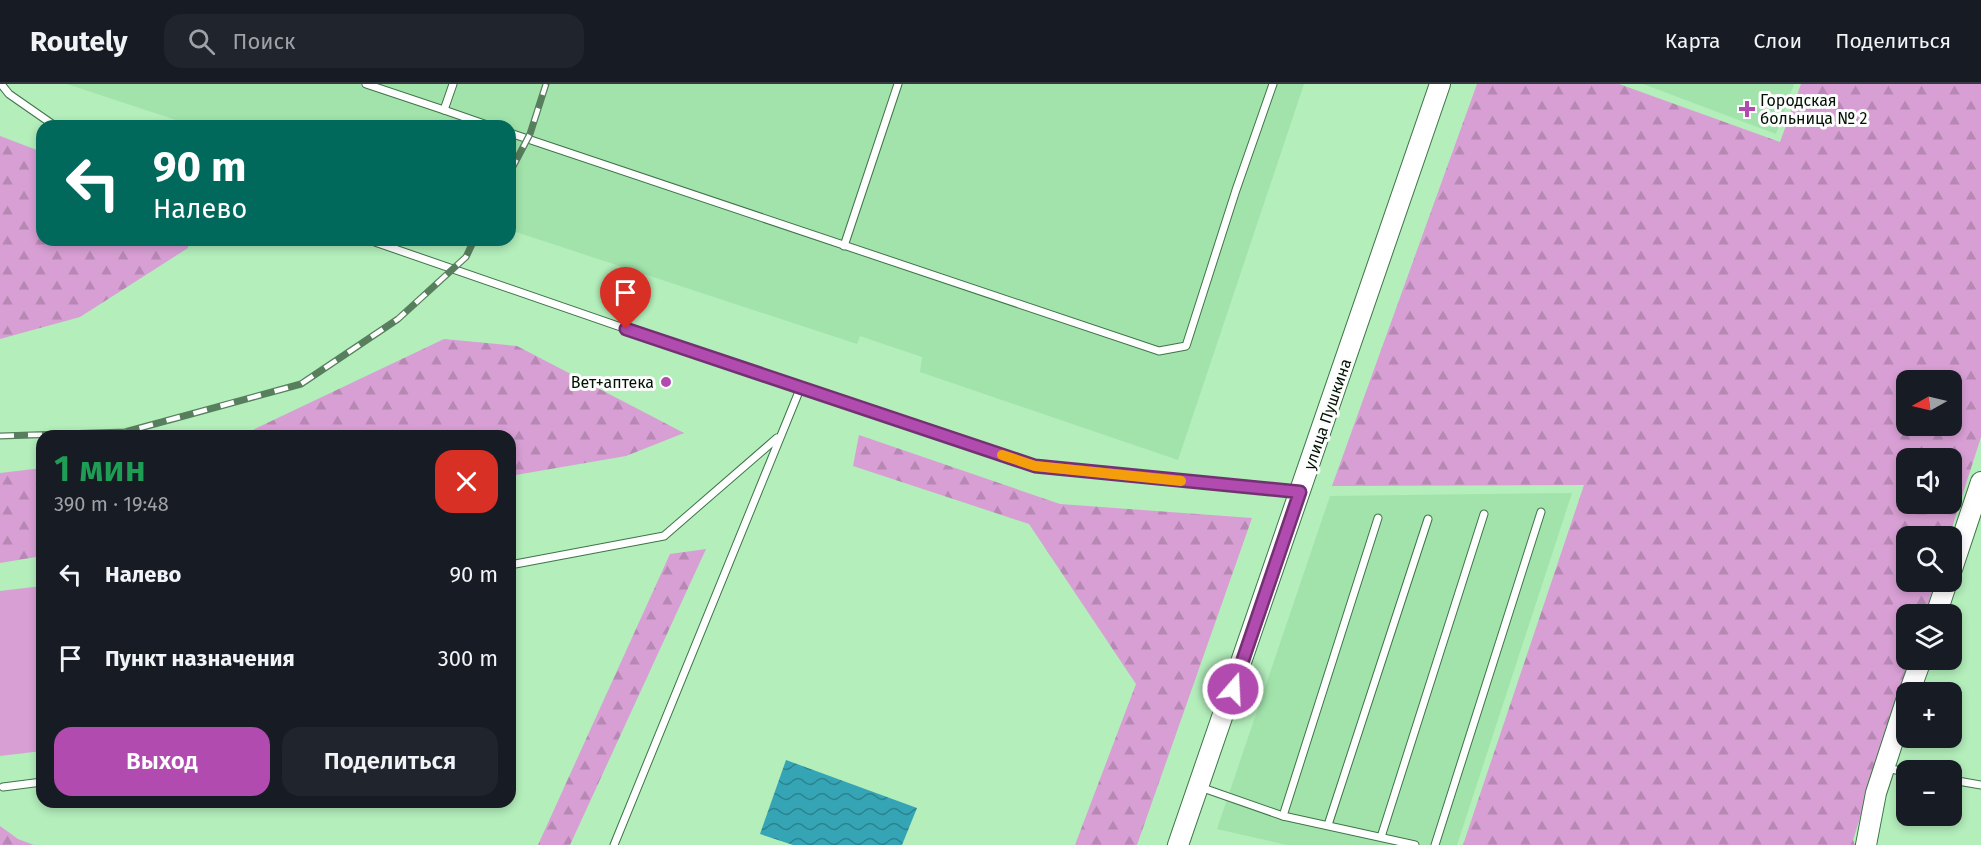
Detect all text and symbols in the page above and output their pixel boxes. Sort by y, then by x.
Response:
search box [164,14,584,68]
text: Routely [30,25,128,58]
icon: search [185,25,218,58]
text: Поиск [233,28,295,55]
text: Карта [1665,28,1721,54]
text: Слои [1754,28,1802,54]
text: Поделиться [1835,28,1951,54]
place label: Городская больница № 2 [1760,91,1868,128]
marker: Городская больница № 2 [1738,100,1756,118]
text: 90 m [153,142,247,192]
icon: left [54,144,132,222]
text: Налево [153,193,247,225]
pin [600,267,651,329]
icon: arrive [609,276,642,309]
street label: улица Пушкина [1300,356,1355,472]
north arrow [1896,370,1962,436]
map controls [1896,370,1962,826]
place label: Вет+аптека [571,373,654,392]
marker: Вет+аптека [659,375,673,389]
text: 1 мин [54,447,146,491]
button: sound [1896,448,1962,514]
button: close [435,450,498,513]
text: 390 m · 19:48 [54,492,169,516]
button: search [1896,526,1962,592]
icon: left [54,558,87,591]
text: Налево [105,561,181,588]
text: 90 m [449,561,498,588]
button: layers [1896,604,1962,670]
icon: arrive [54,642,87,675]
text: Пункт назначения [105,645,295,672]
text: 300 m [438,645,498,672]
position arrow [1201,657,1265,721]
button: + [1896,682,1962,748]
button: Выход [54,727,270,796]
button: Поделиться [282,727,498,796]
button: − [1896,760,1962,826]

